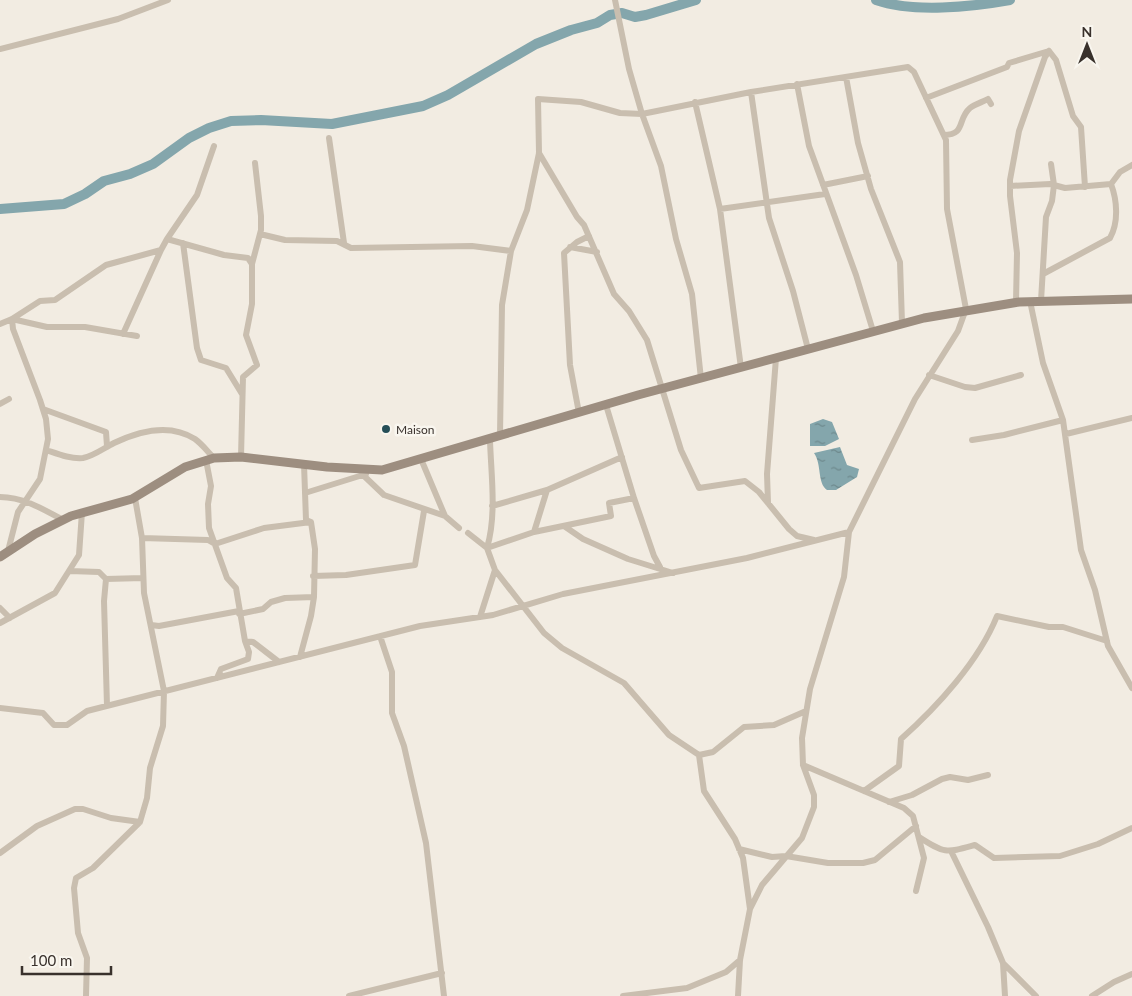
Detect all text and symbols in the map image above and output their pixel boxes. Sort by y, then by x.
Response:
north arrow [1062,20,1112,70]
text: N [1082,23,1092,40]
place label: Maison [396,422,435,437]
marker: Maison [380,423,392,435]
scale bar [22,944,111,976]
text: 100 m [30,951,72,969]

